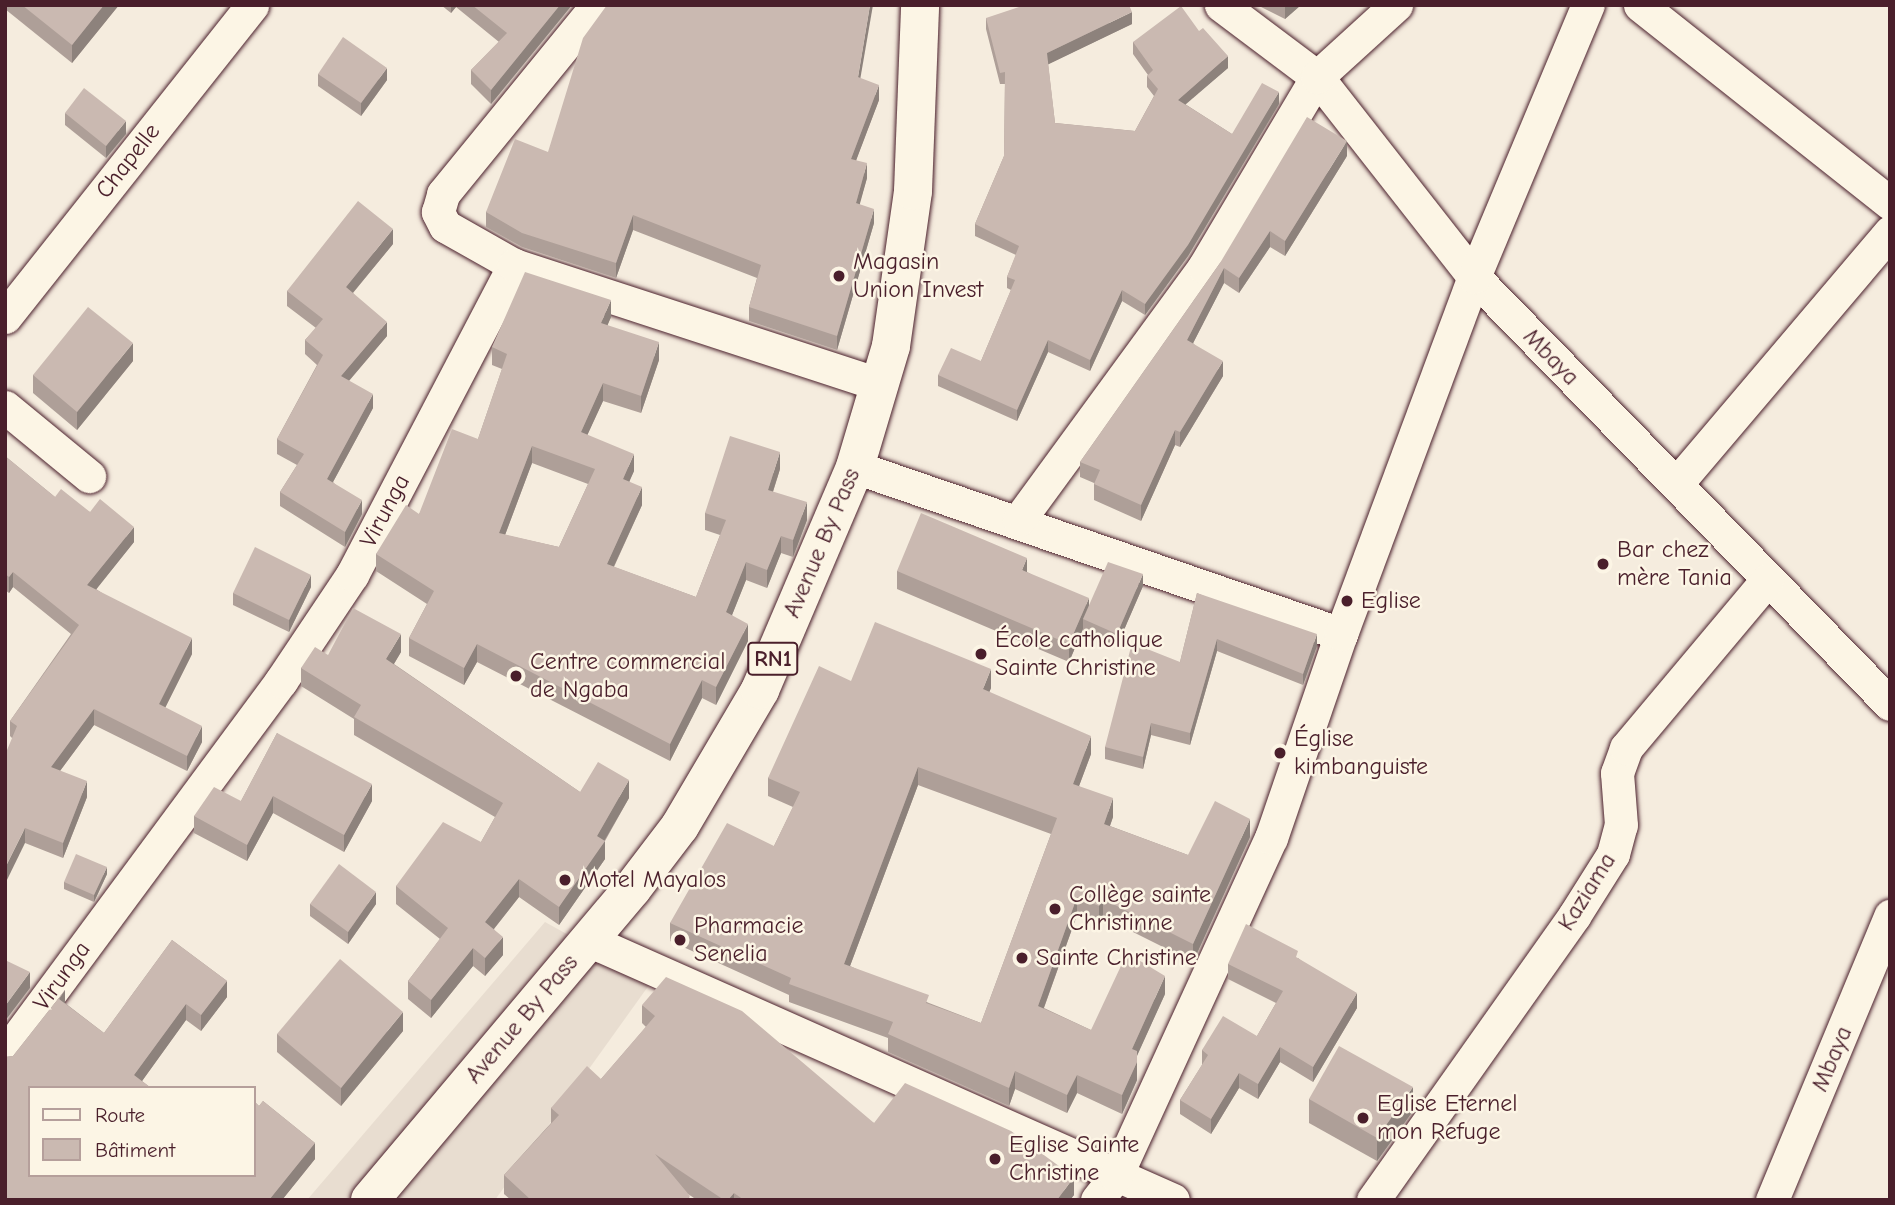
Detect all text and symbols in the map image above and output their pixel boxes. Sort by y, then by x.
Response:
street label: Chapelle [90,118,166,204]
place label: Magasin Union Invest [853,248,983,304]
marker: Magasin Union Invest [831,268,847,284]
street label: Mbaya [1517,323,1585,391]
street label: Avenue By Pass [778,464,866,622]
street label: Virunga [354,470,416,552]
place label: Bar chez mère Tania [1617,536,1732,592]
marker: Bar chez mère Tania [1595,556,1611,572]
place label: Eglise [1361,587,1421,615]
marker: Eglise [1339,593,1355,609]
place label: École catholique Sainte Christine [995,626,1163,682]
road number: RN1 [747,639,799,678]
marker: École catholique Sainte Christine [973,646,989,662]
place label: Centre commercial de Ngaba [530,648,725,704]
marker: Centre commercial de Ngaba [508,668,524,684]
place label: Église kimbanguiste [1294,725,1428,781]
marker: Église kimbanguiste [1272,745,1288,761]
street label: Kaziama [1552,848,1622,936]
place label: Motel Mayalos [579,866,726,894]
marker: Motel Mayalos [557,872,573,888]
place label: Collège sainte Christinne [1069,881,1211,937]
marker: Collège sainte Christinne [1047,901,1063,917]
place label: Pharmacie Senelia [694,912,803,968]
marker: Pharmacie Senelia [672,932,688,948]
street label: Virunga [27,936,97,1016]
place label: Sainte Christine [1036,944,1197,972]
street label: Avenue By Pass [460,949,584,1089]
marker: Sainte Christine [1014,950,1030,966]
street label: Mbaya [1805,1022,1859,1096]
legend [28,1086,256,1177]
place label: Eglise Eternel mon Refuge [1377,1090,1518,1146]
text: Route [95,1103,145,1127]
marker: Eglise Eternel mon Refuge [1355,1110,1371,1126]
place label: Eglise Sainte Christine [1009,1131,1139,1187]
text: Bâtiment [95,1138,175,1162]
marker: Eglise Sainte Christine [987,1151,1003,1167]

